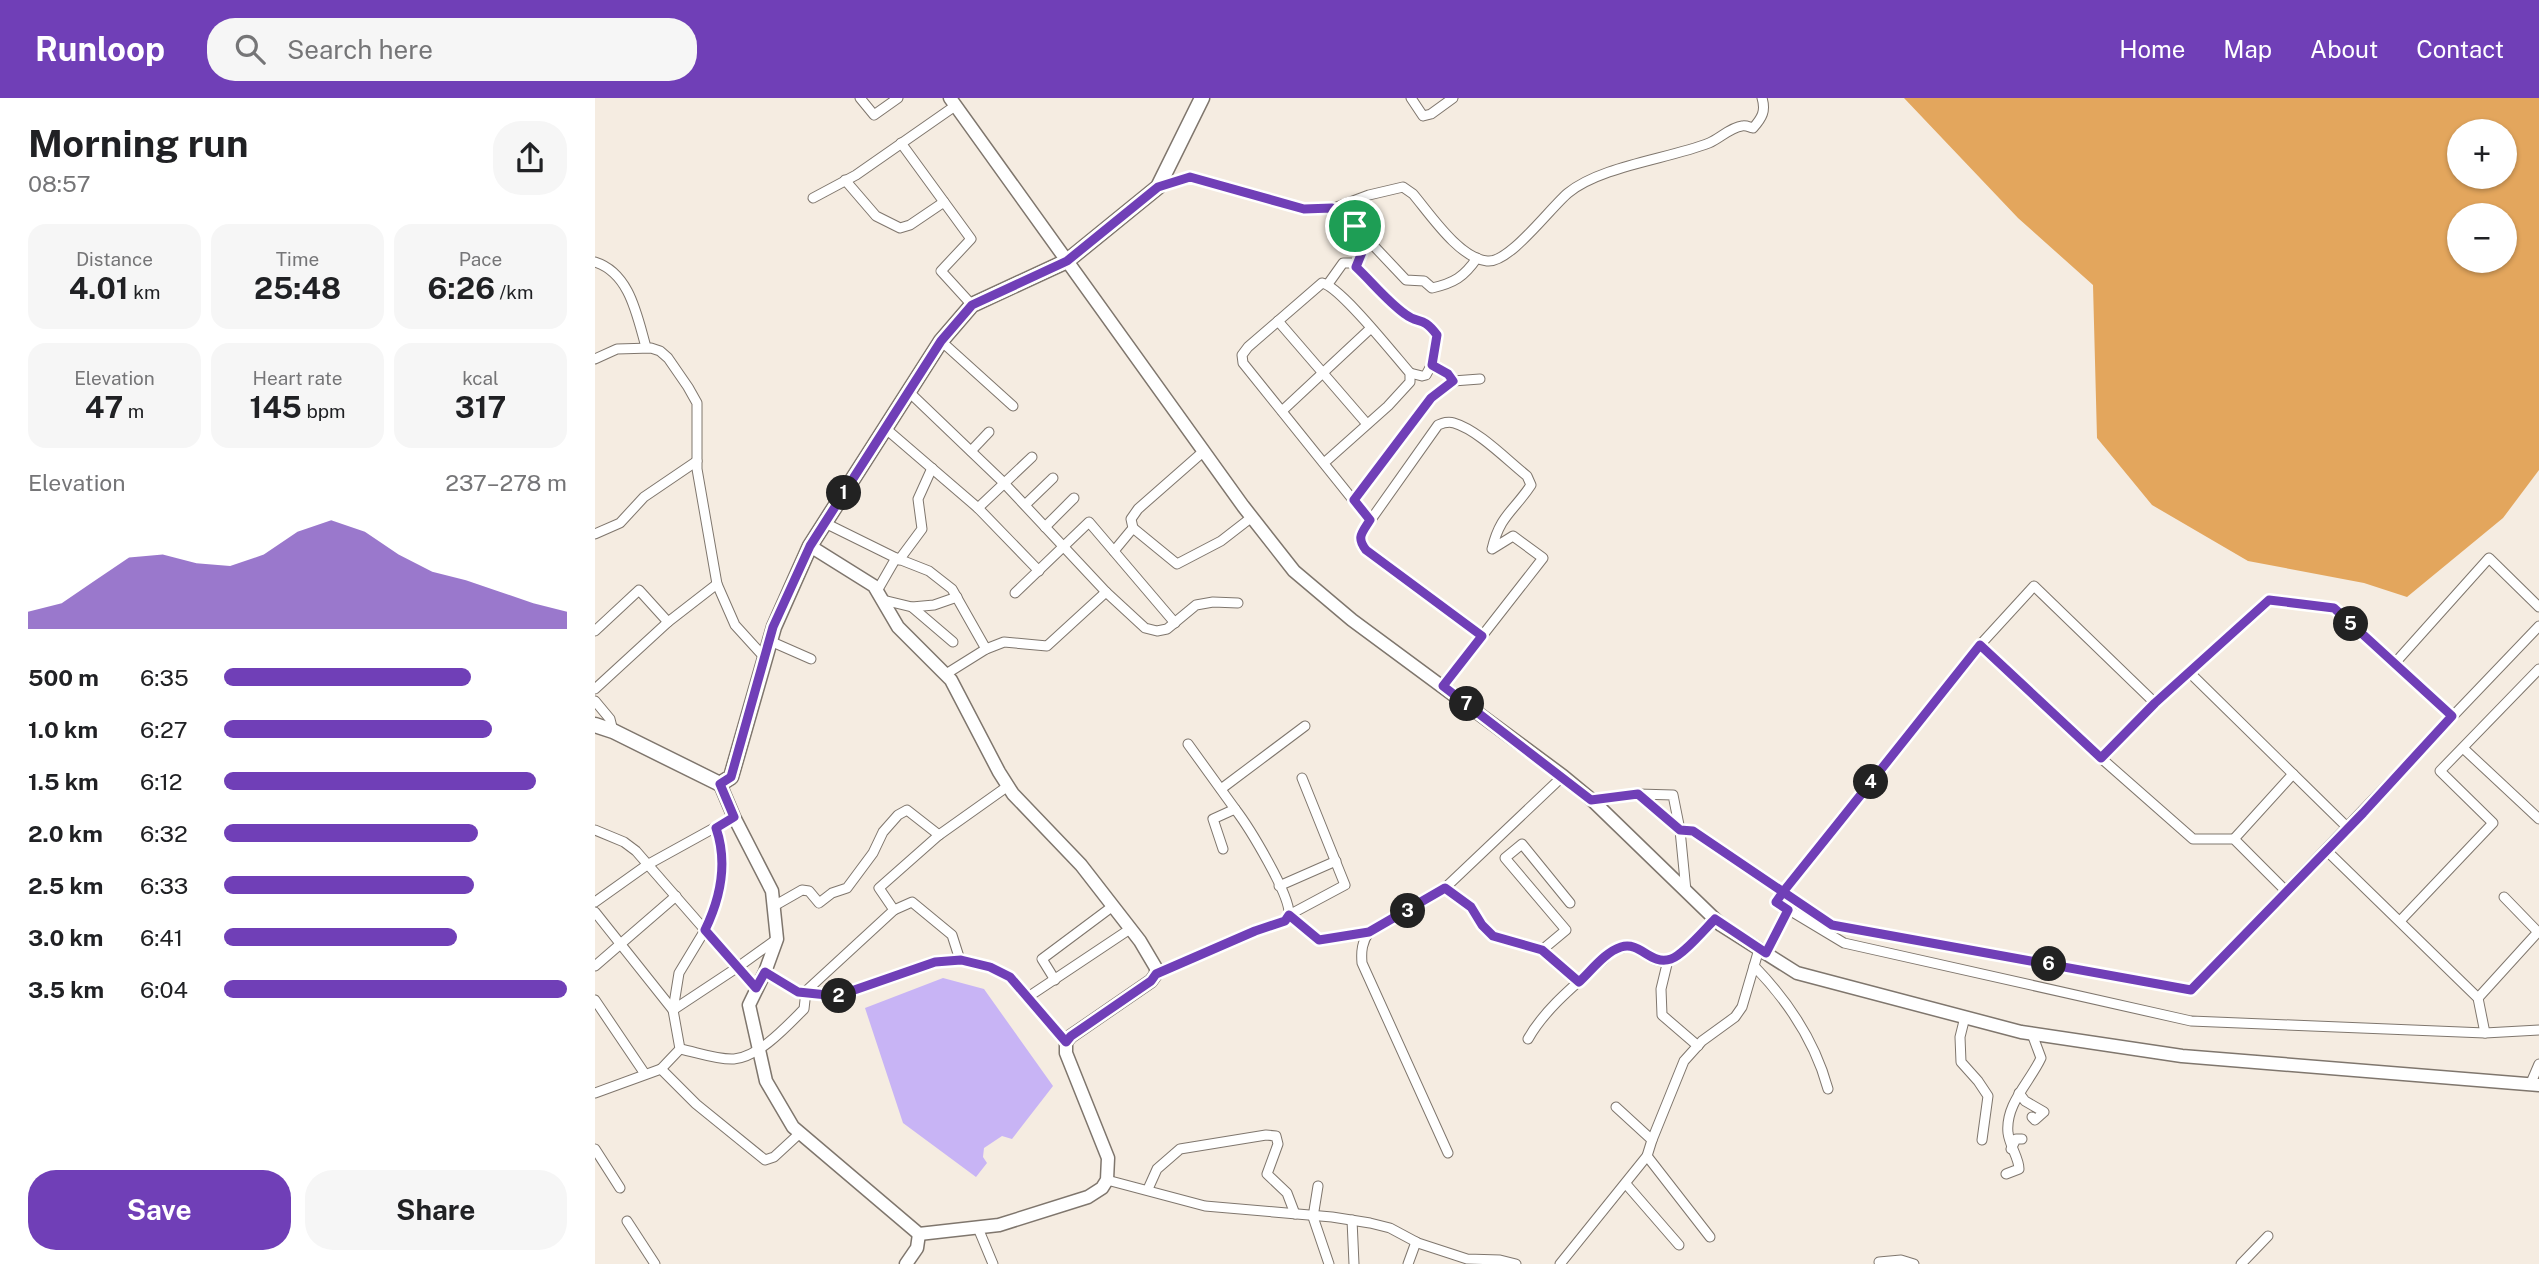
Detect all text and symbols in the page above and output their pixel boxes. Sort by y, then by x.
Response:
search box [207,18,697,81]
text: Runloop [35,30,165,68]
icon: search [231,30,269,68]
text: Search here [287,34,433,65]
text: Home [2119,35,2185,63]
text: Map [2223,35,2272,63]
text: About [2310,35,2378,63]
text: Contact [2416,35,2504,63]
map controls [2447,119,2517,273]
button: + [2447,119,2517,189]
text: Morning run [28,121,249,166]
button: share [493,121,567,195]
text: 08:57 [28,170,91,197]
pin [1325,196,1385,256]
button: − [2447,203,2517,273]
icon: arrive [1336,207,1374,245]
text: Distance [76,248,153,270]
text: Time [276,248,319,270]
text: Pace [459,248,502,270]
text: 4.01 [69,270,129,306]
text: 25:48 [254,270,341,306]
text: 6:26 [428,270,495,306]
text: km [129,281,160,303]
text: /km [495,281,533,303]
text: Elevation [74,367,155,389]
text: Heart rate [253,367,342,389]
text: kcal [462,367,499,389]
text: 47 [85,389,123,425]
text: 145 [249,389,302,425]
text: 317 [455,389,506,425]
text: m [123,400,144,422]
text: bpm [302,400,346,422]
text: Elevation [28,469,126,496]
text: 237–278 m [445,469,567,496]
pin: 1 [827,476,861,510]
text: 1 [839,481,848,503]
pin: 5 [2333,606,2369,642]
text: 5 [2344,612,2357,634]
text: 500 m [28,664,99,691]
text: 6:35 [140,664,189,691]
pin: 7 [1449,686,1485,722]
text: 7 [1461,692,1472,714]
text: 1.0 km [28,716,98,743]
text: 6:27 [140,716,187,743]
pin: 4 [1853,764,1889,800]
text: 1.5 km [28,768,99,795]
text: 6:12 [140,768,183,795]
text: 4 [1864,770,1877,792]
text: 2.0 km [28,820,103,847]
text: 6:32 [140,820,188,847]
text: 2.5 km [28,872,103,899]
text: 6:33 [140,872,188,899]
pin: 3 [1391,894,1425,928]
text: 3 [1401,899,1414,921]
text: 3.0 km [28,924,103,951]
text: 6:41 [140,924,183,951]
pin: 6 [2031,946,2067,982]
text: 6 [2042,952,2055,974]
text: 3.5 km [28,976,104,1003]
text: 6:04 [140,976,188,1003]
pin: 2 [821,978,857,1014]
text: 2 [832,984,845,1006]
button: Save [28,1170,291,1250]
button: Share [305,1170,567,1250]

